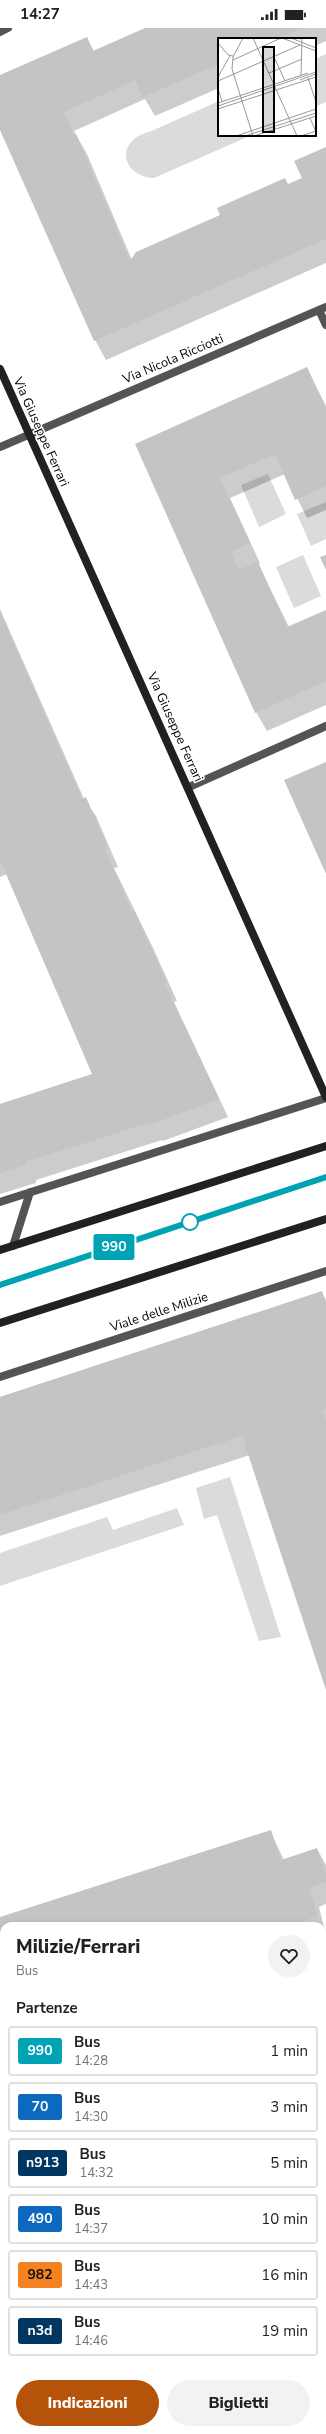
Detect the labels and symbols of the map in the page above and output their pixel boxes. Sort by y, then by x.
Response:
inset map [218,38,316,136]
street label: Via Nicola Ricciotti [119,330,226,389]
street label: Via Giuseppe Ferrari [8,373,73,490]
street label: Via Giuseppe Ferrari [142,668,207,785]
unlabelled marker [181,1213,199,1231]
line badge: 990 [91,1234,137,1260]
street label: Viale delle Milizie [107,1288,210,1337]

